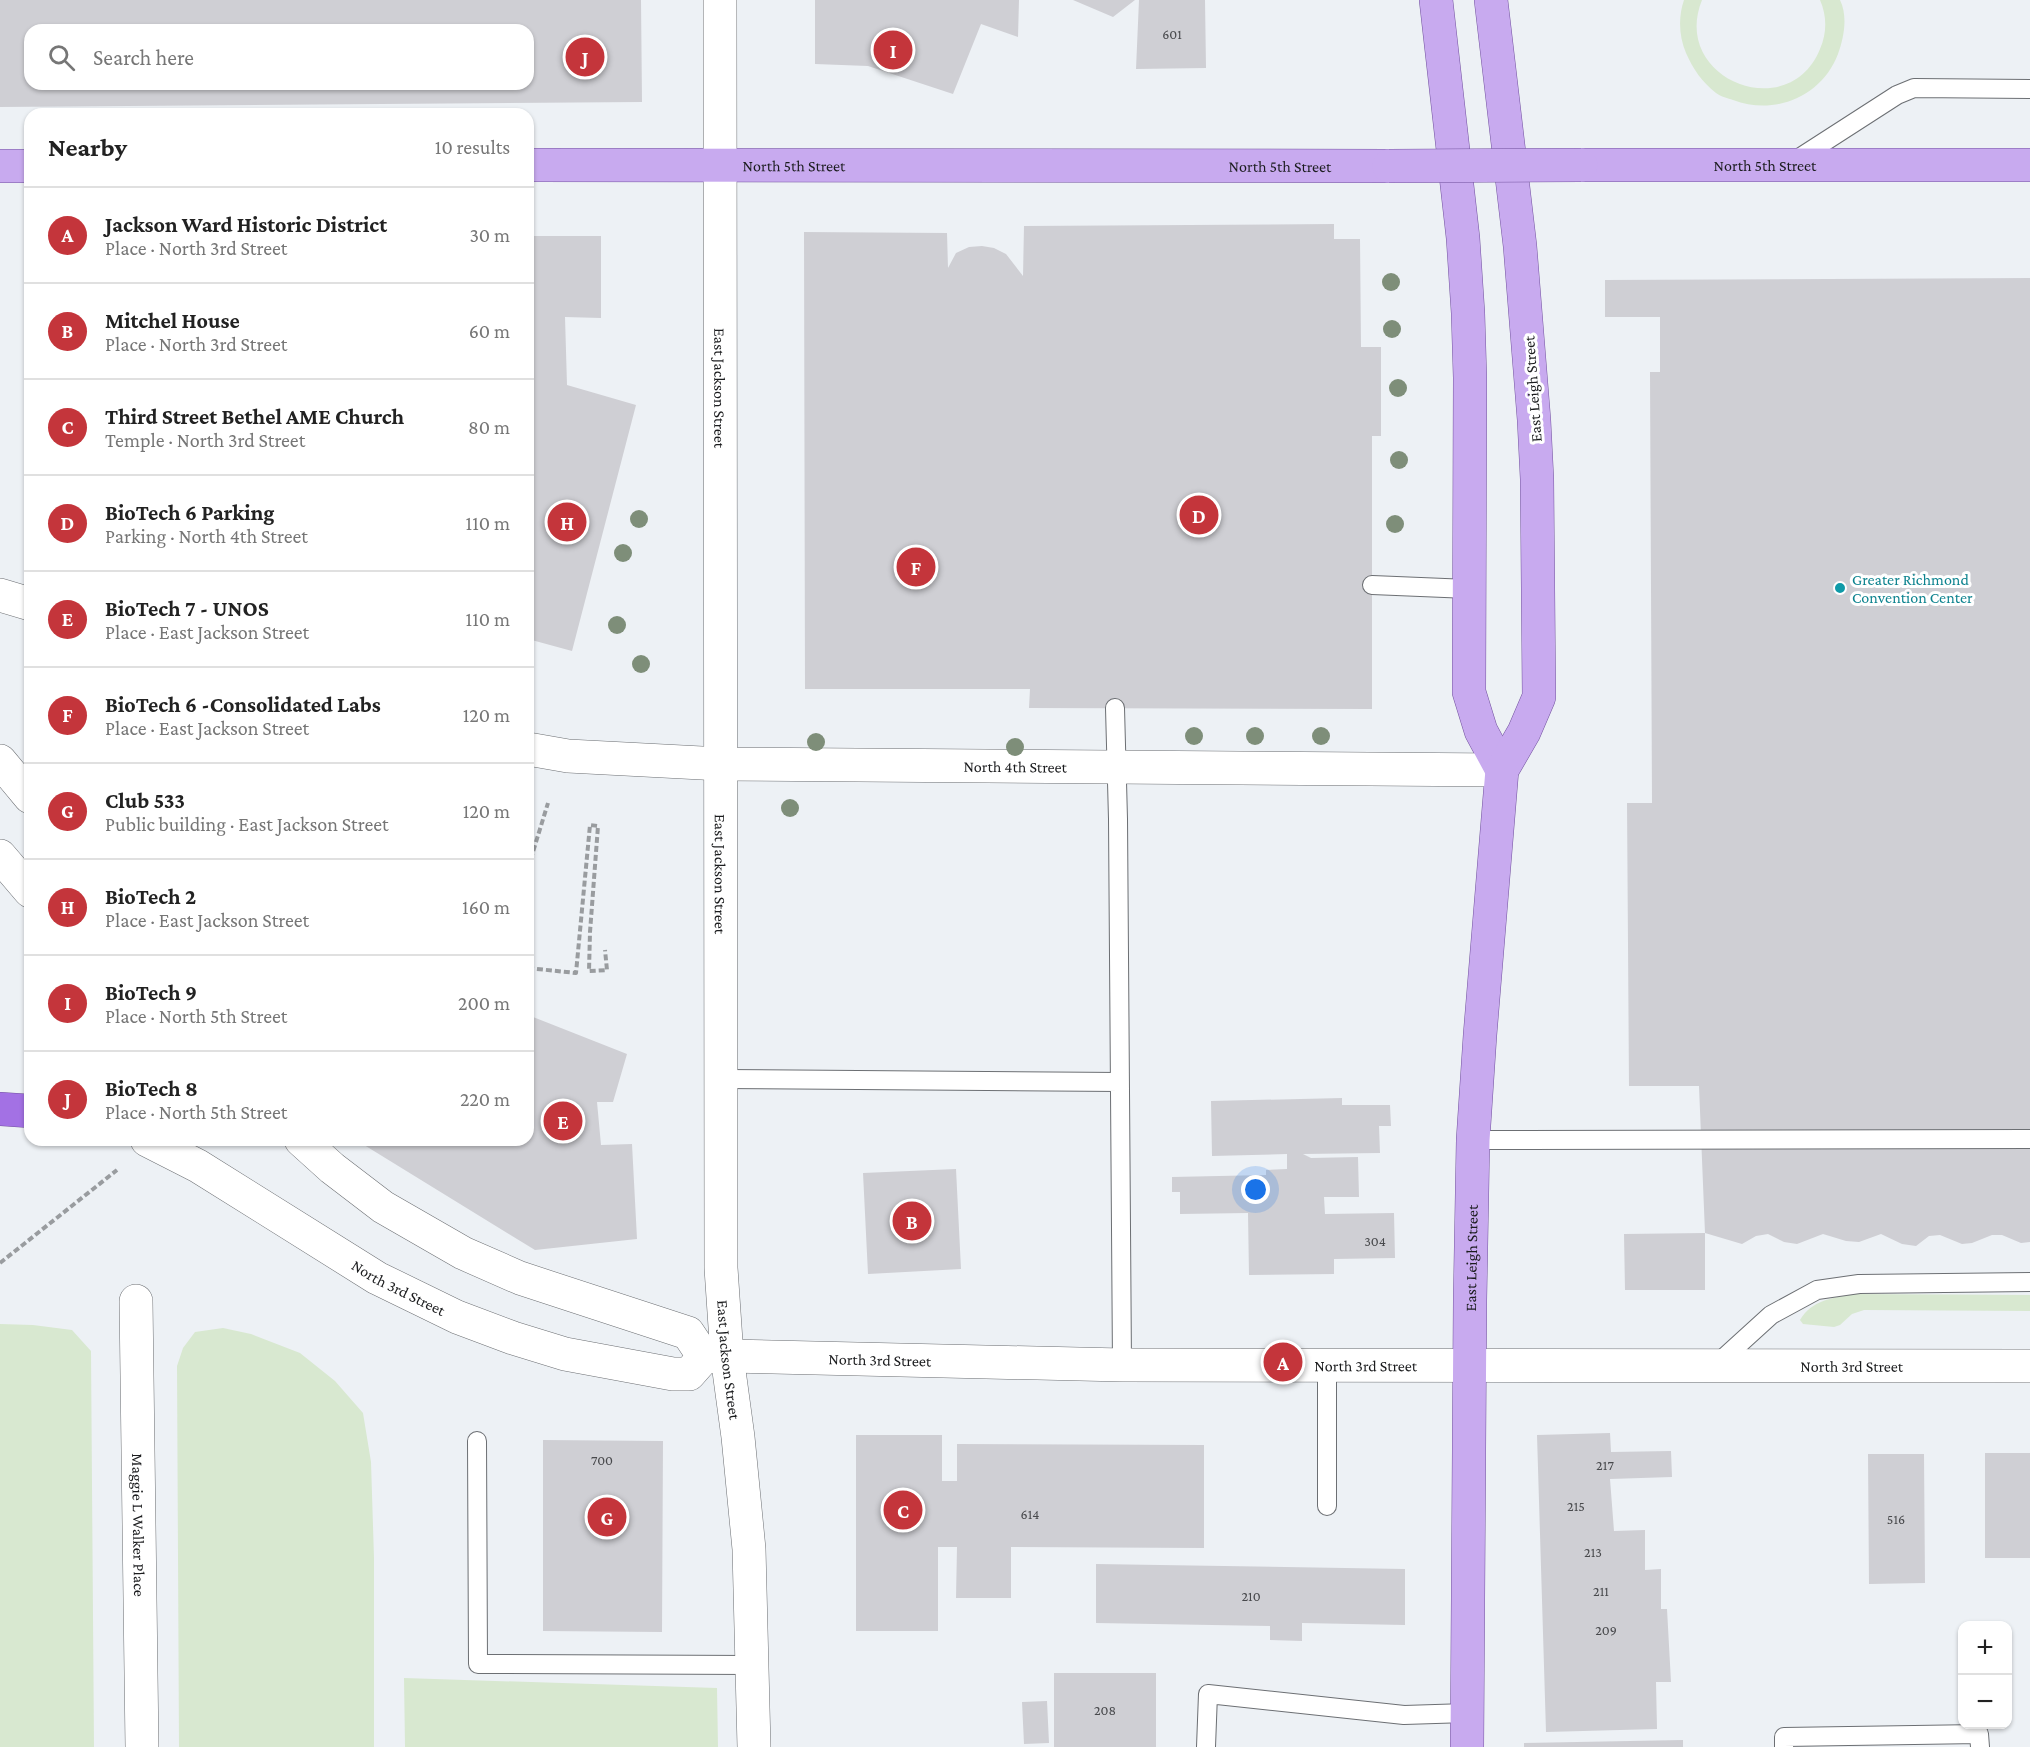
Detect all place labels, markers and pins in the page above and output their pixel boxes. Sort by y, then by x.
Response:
pin: I [874,28,912,72]
pin: J [566,34,604,80]
pin: D [1180,492,1218,538]
pin: H [548,500,586,544]
pin: F [896,544,936,590]
place label: Greater Richmond Convention Center [1852,571,1973,606]
marker: Greater Richmond Convention Center [1833,581,1847,595]
pin: E [544,1098,582,1144]
pin: B [892,1198,932,1244]
pin: A [1264,1340,1302,1384]
pin: C [884,1488,922,1532]
pin: G [588,1494,626,1540]

